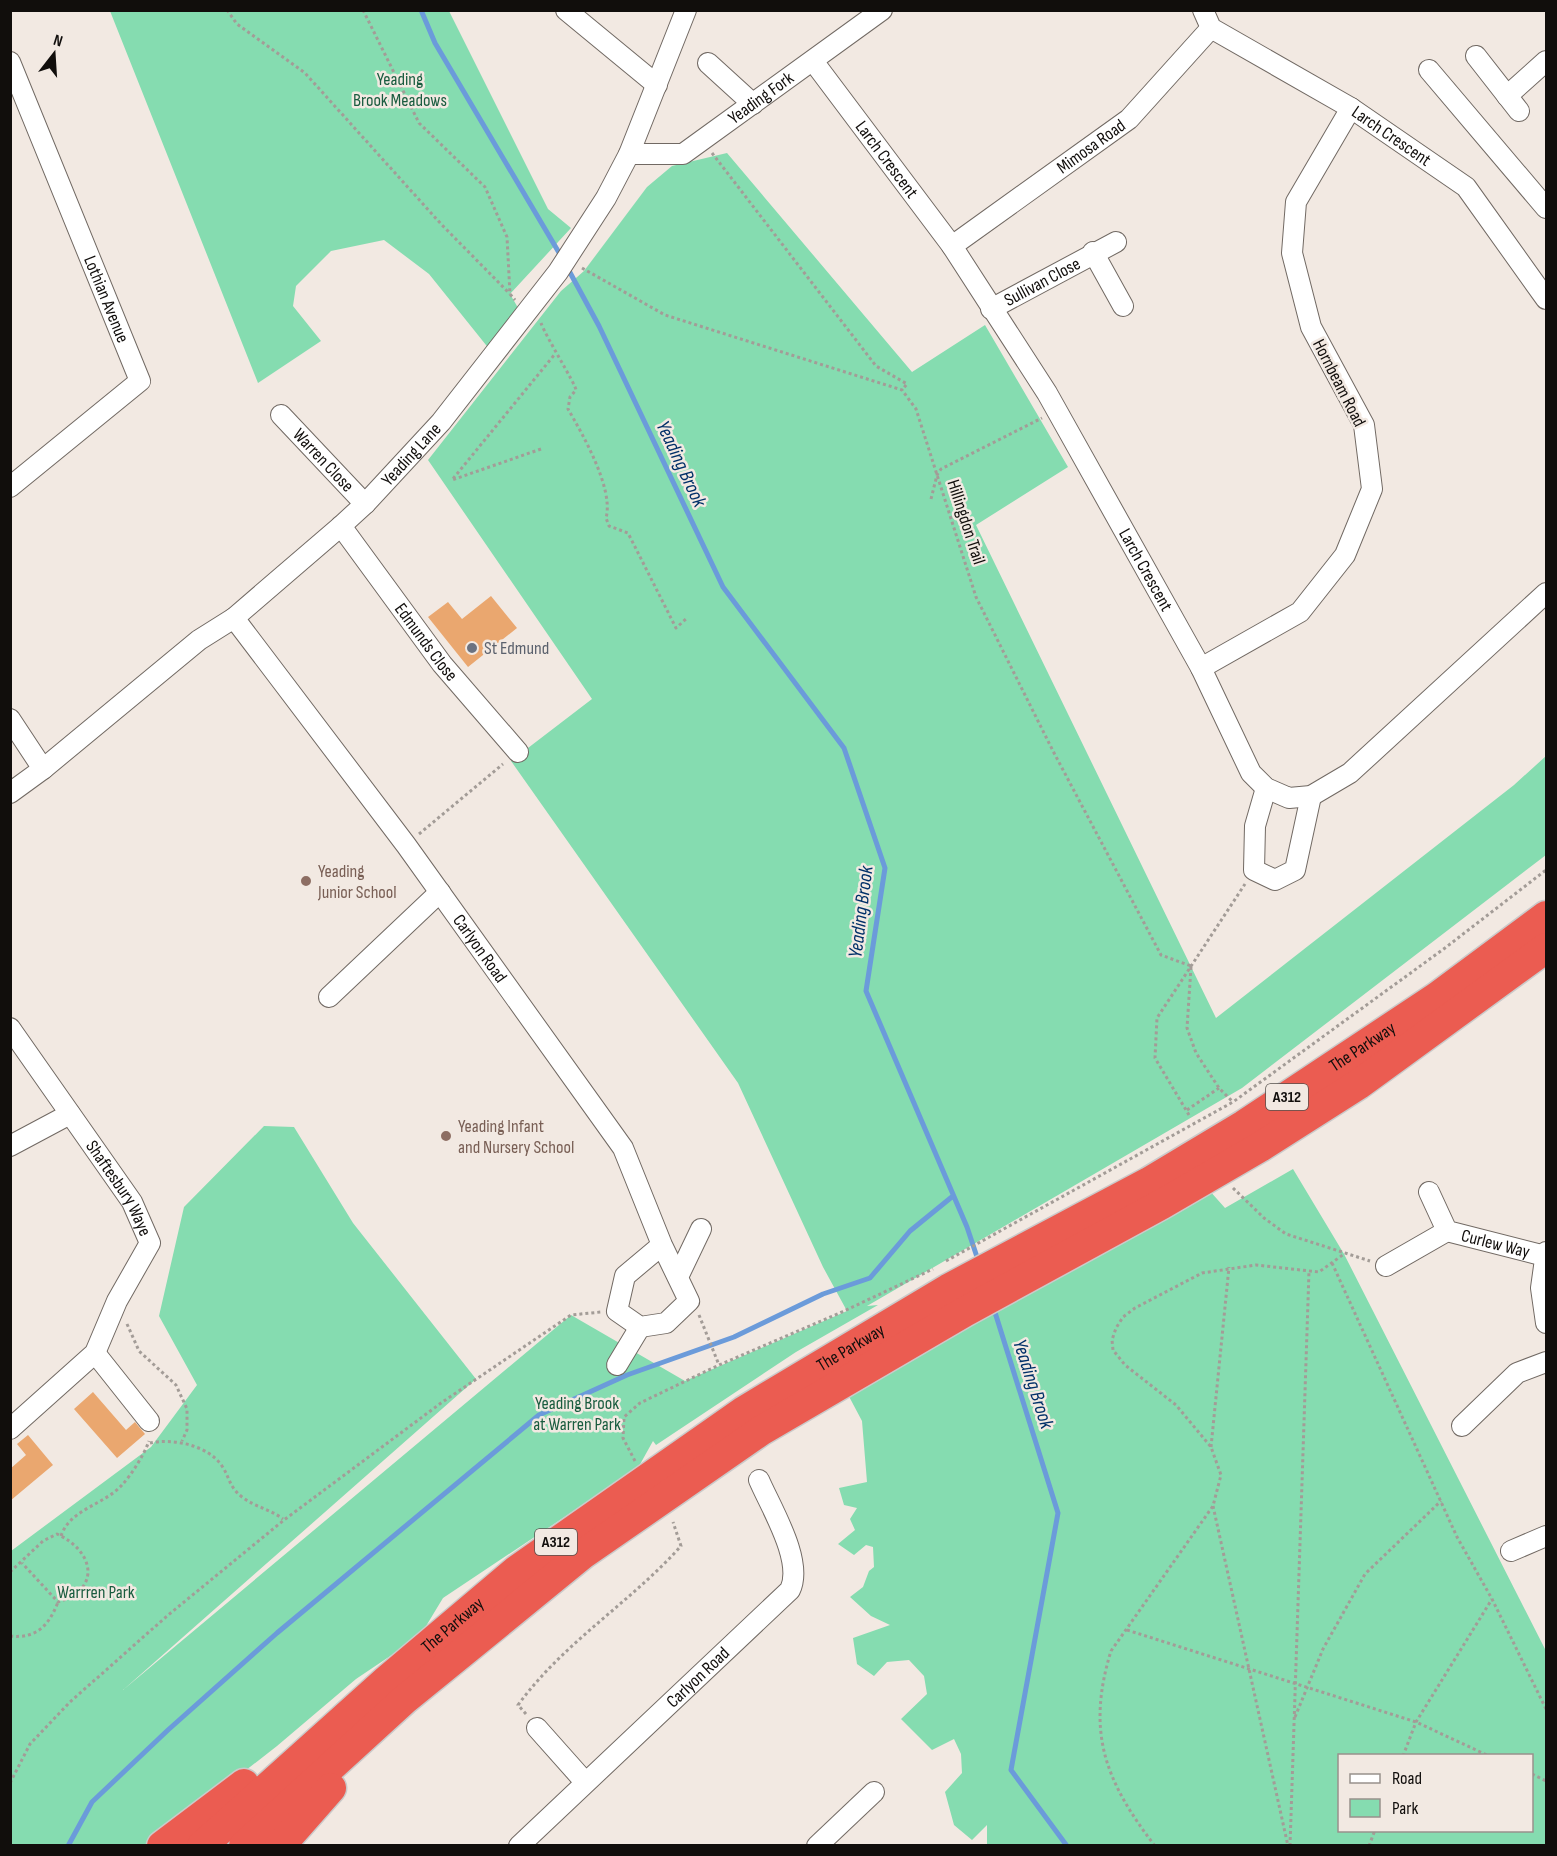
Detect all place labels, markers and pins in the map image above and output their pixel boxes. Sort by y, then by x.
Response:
place label: St Edmund [484,638,549,659]
marker: St Edmund [465,641,479,655]
place label: Yeading Junior School [317,861,397,903]
marker: Yeading Junior School [299,874,313,888]
place label: Yeading Infant and Nursery School [458,1116,574,1158]
marker: Yeading Infant and Nursery School [439,1129,453,1143]

